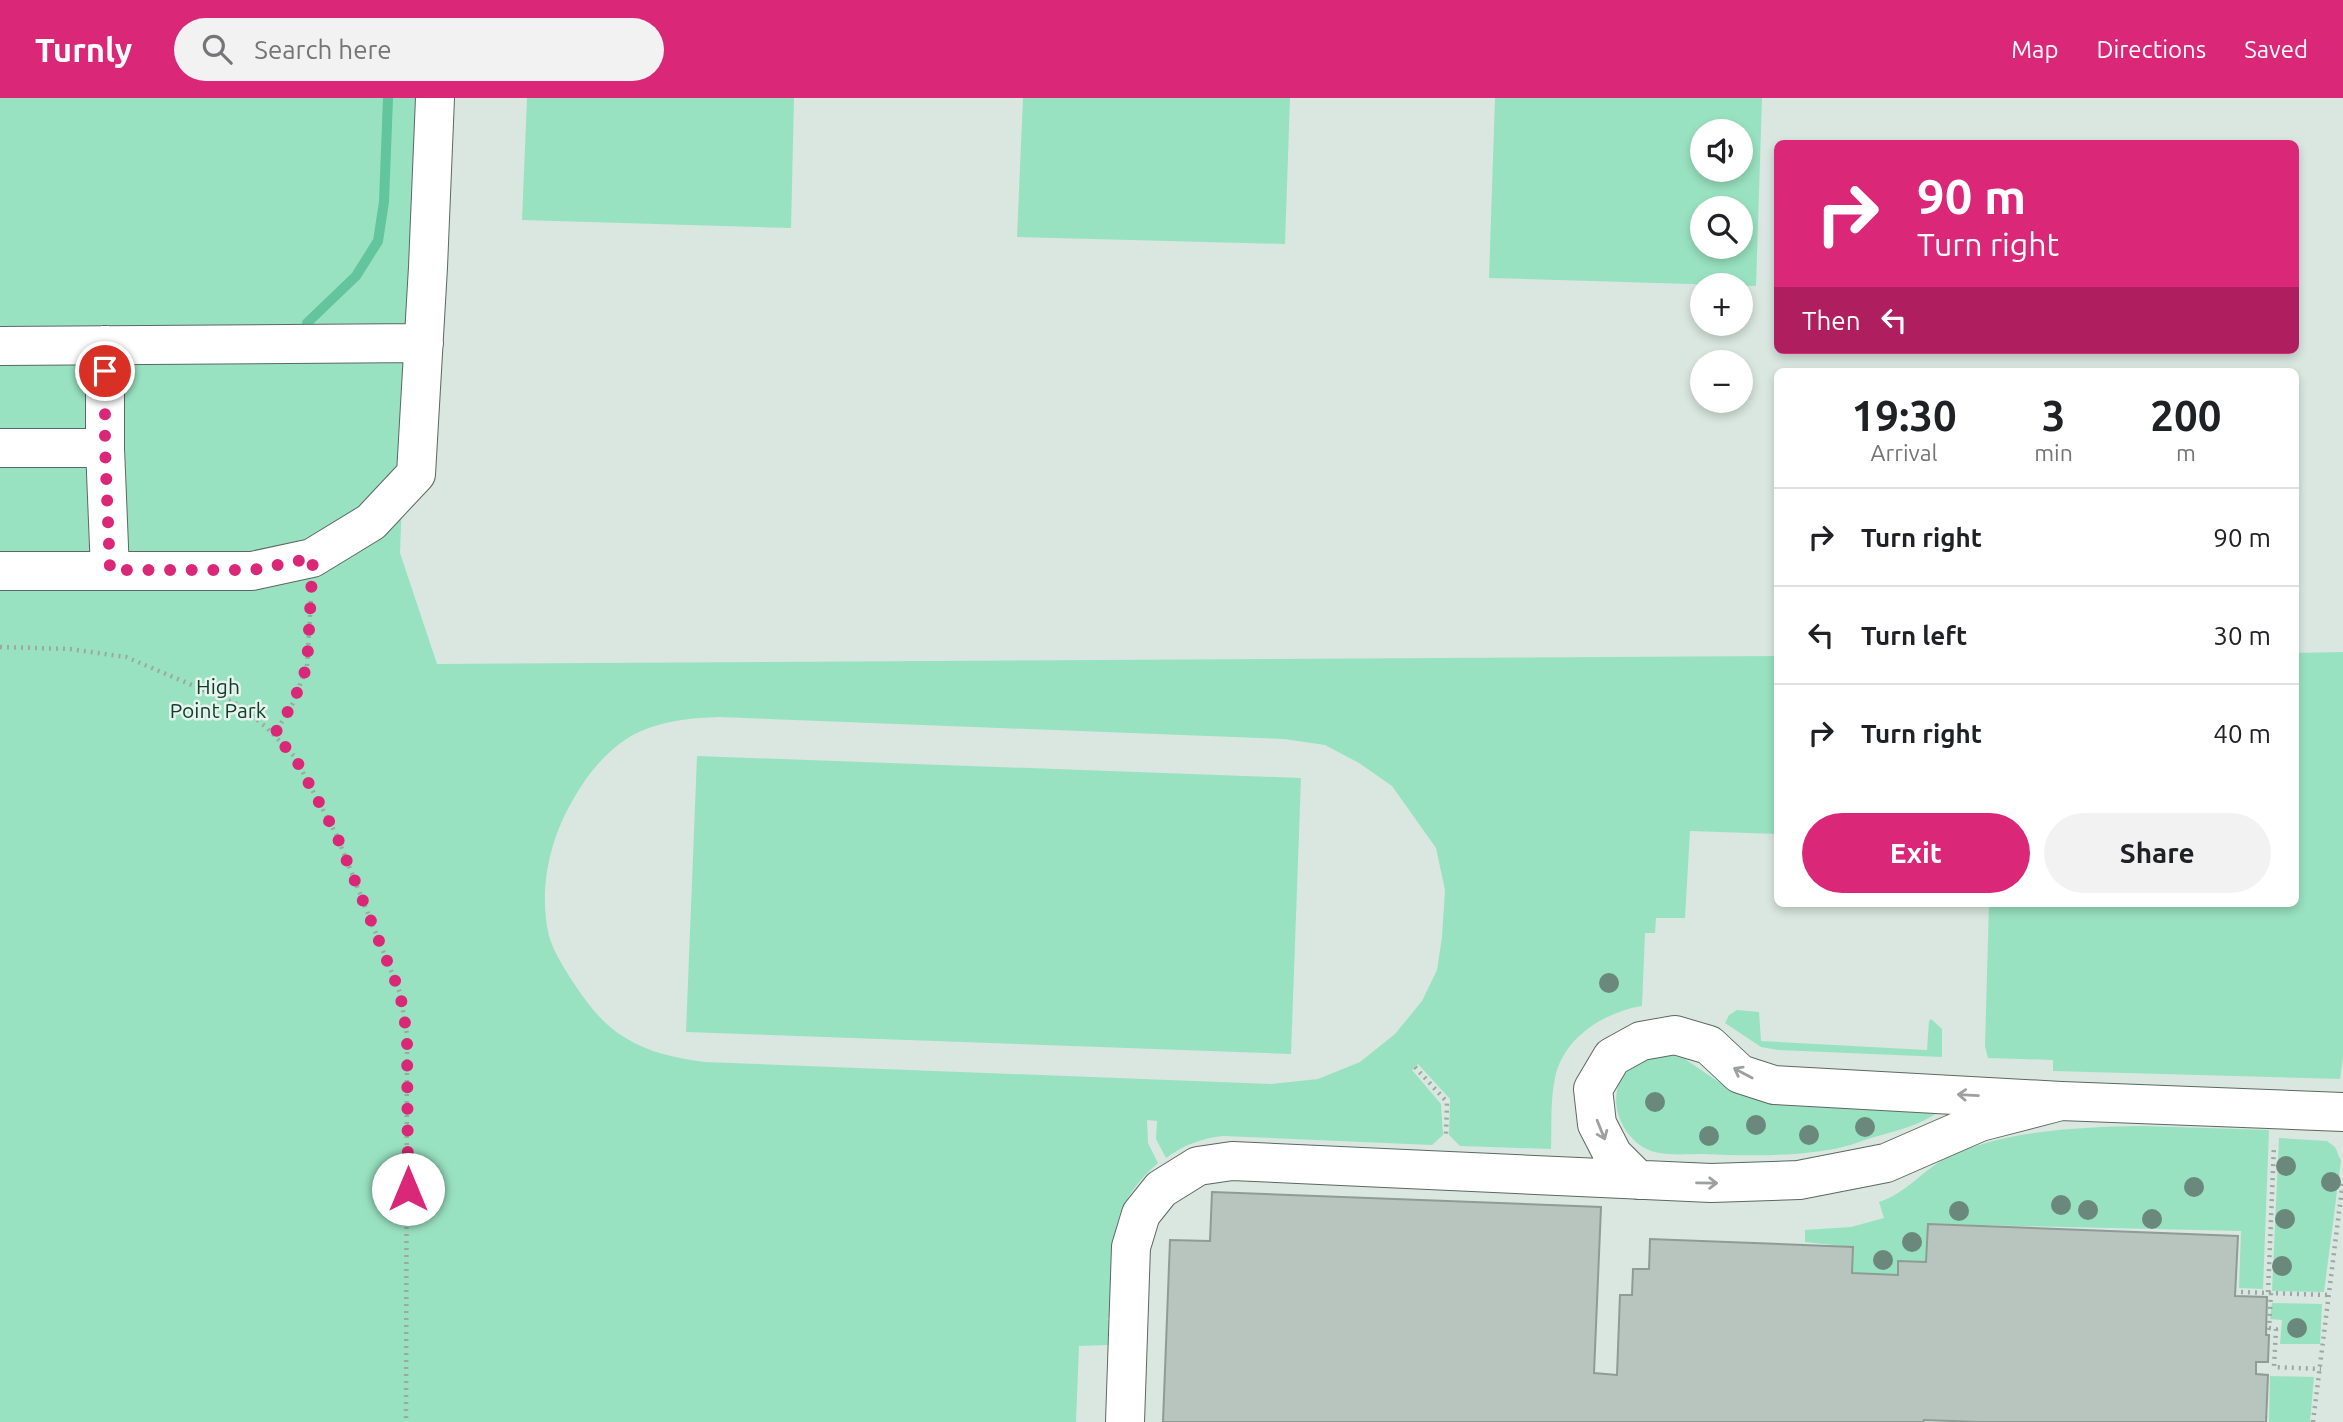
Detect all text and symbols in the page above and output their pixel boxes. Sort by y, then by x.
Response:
search box [174,18,664,81]
icon: search [198,30,236,68]
text: Turnly [35,31,132,68]
text: Search here [254,35,392,64]
text: Map [2011,36,2058,63]
text: Directions [2096,36,2206,63]
text: Saved [2244,36,2308,63]
map controls [1690,119,1753,413]
button: sound [1690,119,1753,182]
icon: right [1802,168,1893,259]
text: 90 m [1917,168,2026,223]
button: search [1690,196,1753,259]
text: Turn right [1917,226,2059,262]
button: + [1690,273,1753,336]
icon: left [1875,301,1913,339]
text: Then [1802,306,1861,335]
pin [75,341,135,401]
button: − [1690,350,1753,413]
icon: arrive [86,352,124,390]
text: 19:30 [1852,392,1957,439]
text: 3 [2042,392,2065,439]
text: 200 [2150,392,2221,439]
text: Arrival [1871,440,1938,465]
text: min [2034,440,2073,465]
text: m [2176,440,2196,465]
icon: right [1802,518,1840,556]
text: Turn right [1861,523,1982,552]
text: 90 m [2213,523,2271,552]
icon: left [1802,616,1840,654]
text: Turn left [1861,621,1967,650]
text: 30 m [2213,621,2271,650]
park label: High Point Park [170,674,267,722]
icon: right [1802,714,1840,752]
text: Turn right [1861,719,1982,748]
text: 40 m [2213,719,2271,748]
button: Exit [1802,813,2030,893]
button: Share [2044,813,2271,893]
one-way arrow [1734,1066,1754,1080]
one-way arrow [1957,1089,1980,1102]
one-way arrow [1595,1119,1608,1140]
position arrow [371,1152,445,1226]
one-way arrow [1695,1176,1718,1190]

